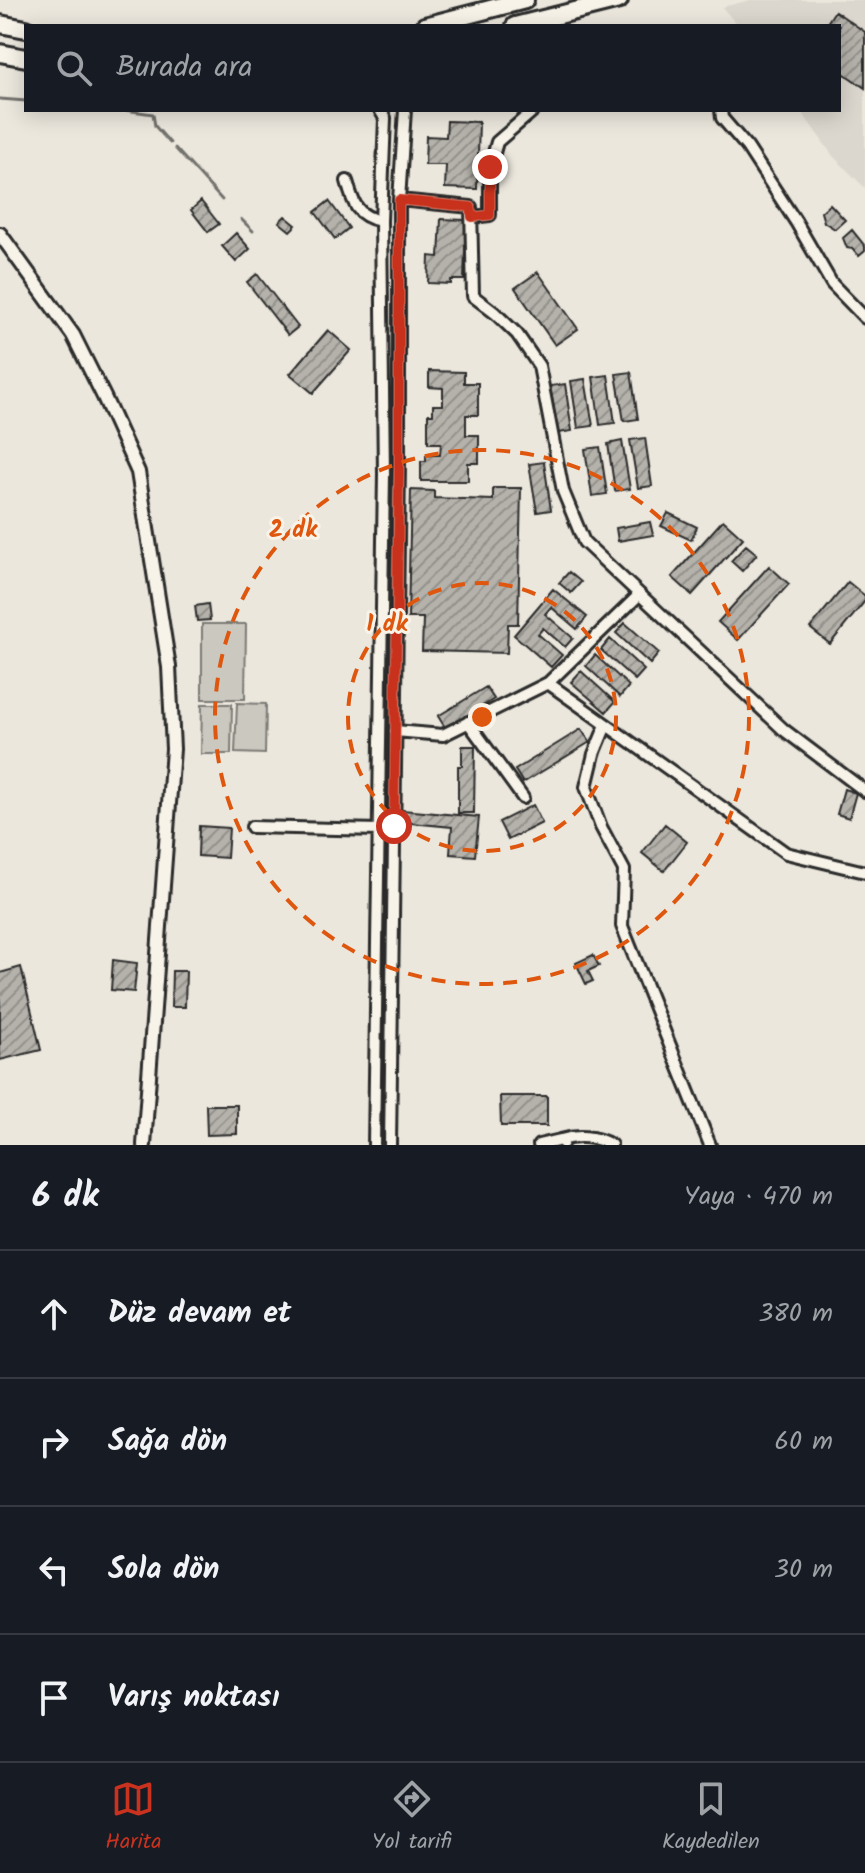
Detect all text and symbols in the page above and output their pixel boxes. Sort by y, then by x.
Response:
search box [24,24,841,112]
text: Burada ara [116,44,253,92]
icon: search [52,46,96,90]
route end [472,149,508,185]
text: 2 dk [269,511,318,550]
text: 1 dk [366,605,409,644]
centre of rings [468,703,496,731]
route start [376,808,412,844]
text: 6 dk [32,1170,99,1224]
text: Yaya · 470 m [684,1176,833,1218]
text: Düz devam et [108,1290,291,1338]
icon: ahead [32,1292,76,1336]
text: 380 m [758,1293,833,1335]
text: Sağa dön [108,1418,227,1466]
icon: right [32,1420,76,1464]
text: 60 m [774,1421,833,1463]
text: Sola dön [108,1546,219,1594]
icon: left [32,1548,76,1592]
text: 30 m [774,1549,833,1591]
text: Varış noktası [108,1674,279,1722]
icon: arrive [32,1676,76,1720]
tab: Harita [105,1777,162,1860]
tab: Yol tarifi [372,1777,452,1860]
tab: Kaydedilen [662,1777,760,1860]

